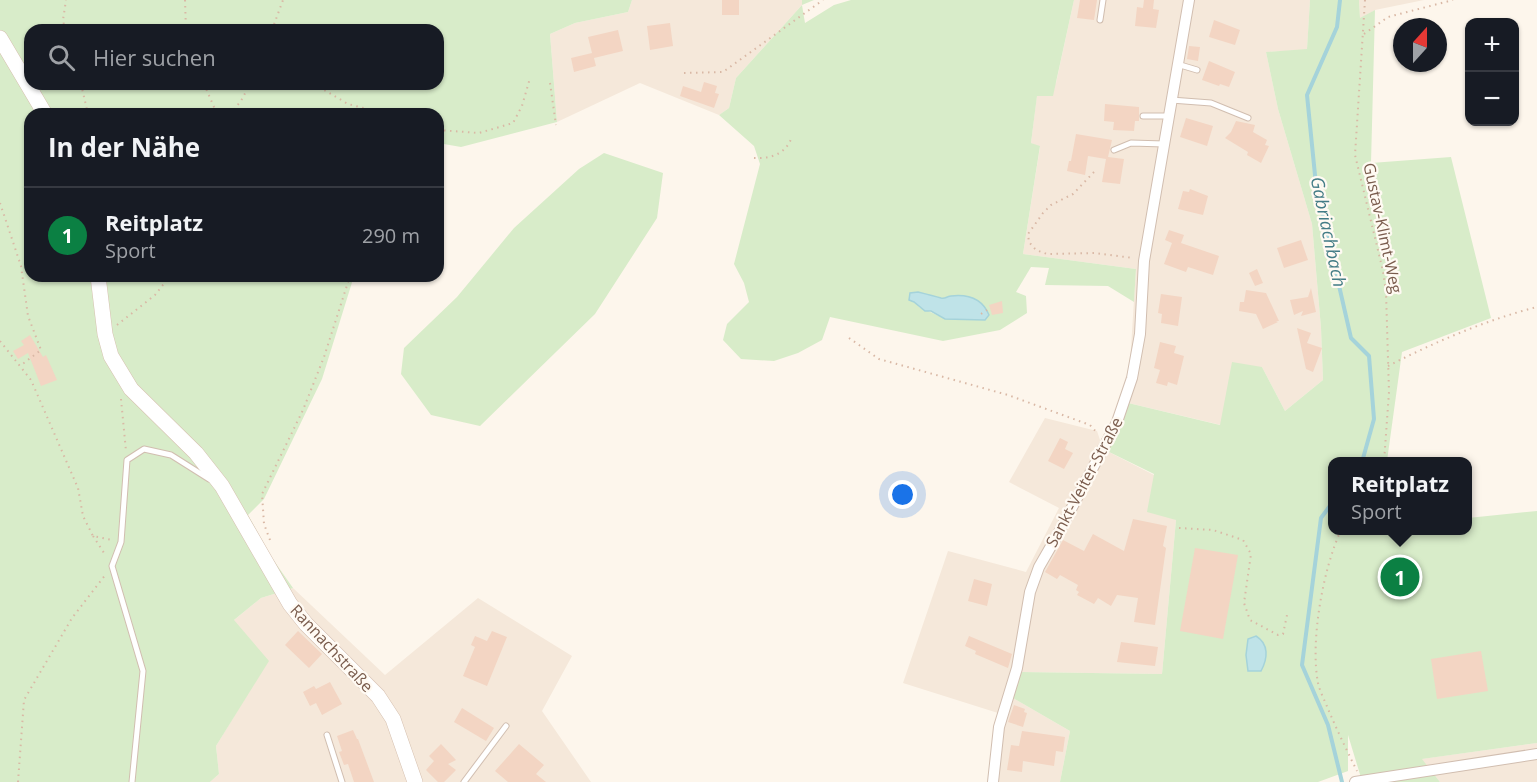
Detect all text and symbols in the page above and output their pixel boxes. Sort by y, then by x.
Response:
north arrow [1393,18,1447,72]
map controls [1465,18,1519,126]
button: + [1465,18,1519,72]
search box [24,24,444,90]
icon: search [45,41,78,74]
text: Hier suchen [93,42,216,72]
button: − [1465,72,1519,126]
text: In der Nähe [48,129,200,165]
street label: Gustav-Klimt-Weg [1358,161,1408,296]
water label: Gabriachbach [1306,174,1352,289]
text: Reitplatz [105,207,203,237]
text: 1 [62,222,73,249]
text: 290 m [362,222,420,249]
text: Sport [105,237,156,264]
street label: Sankt-Veiter-Straße [1040,413,1128,551]
popup [1328,457,1472,535]
text: Reitplatz [1351,468,1449,498]
your location [888,480,917,509]
text: Sport [1351,498,1402,525]
pin: 1 [1380,554,1420,600]
street label: Rannachstraße [286,599,378,697]

